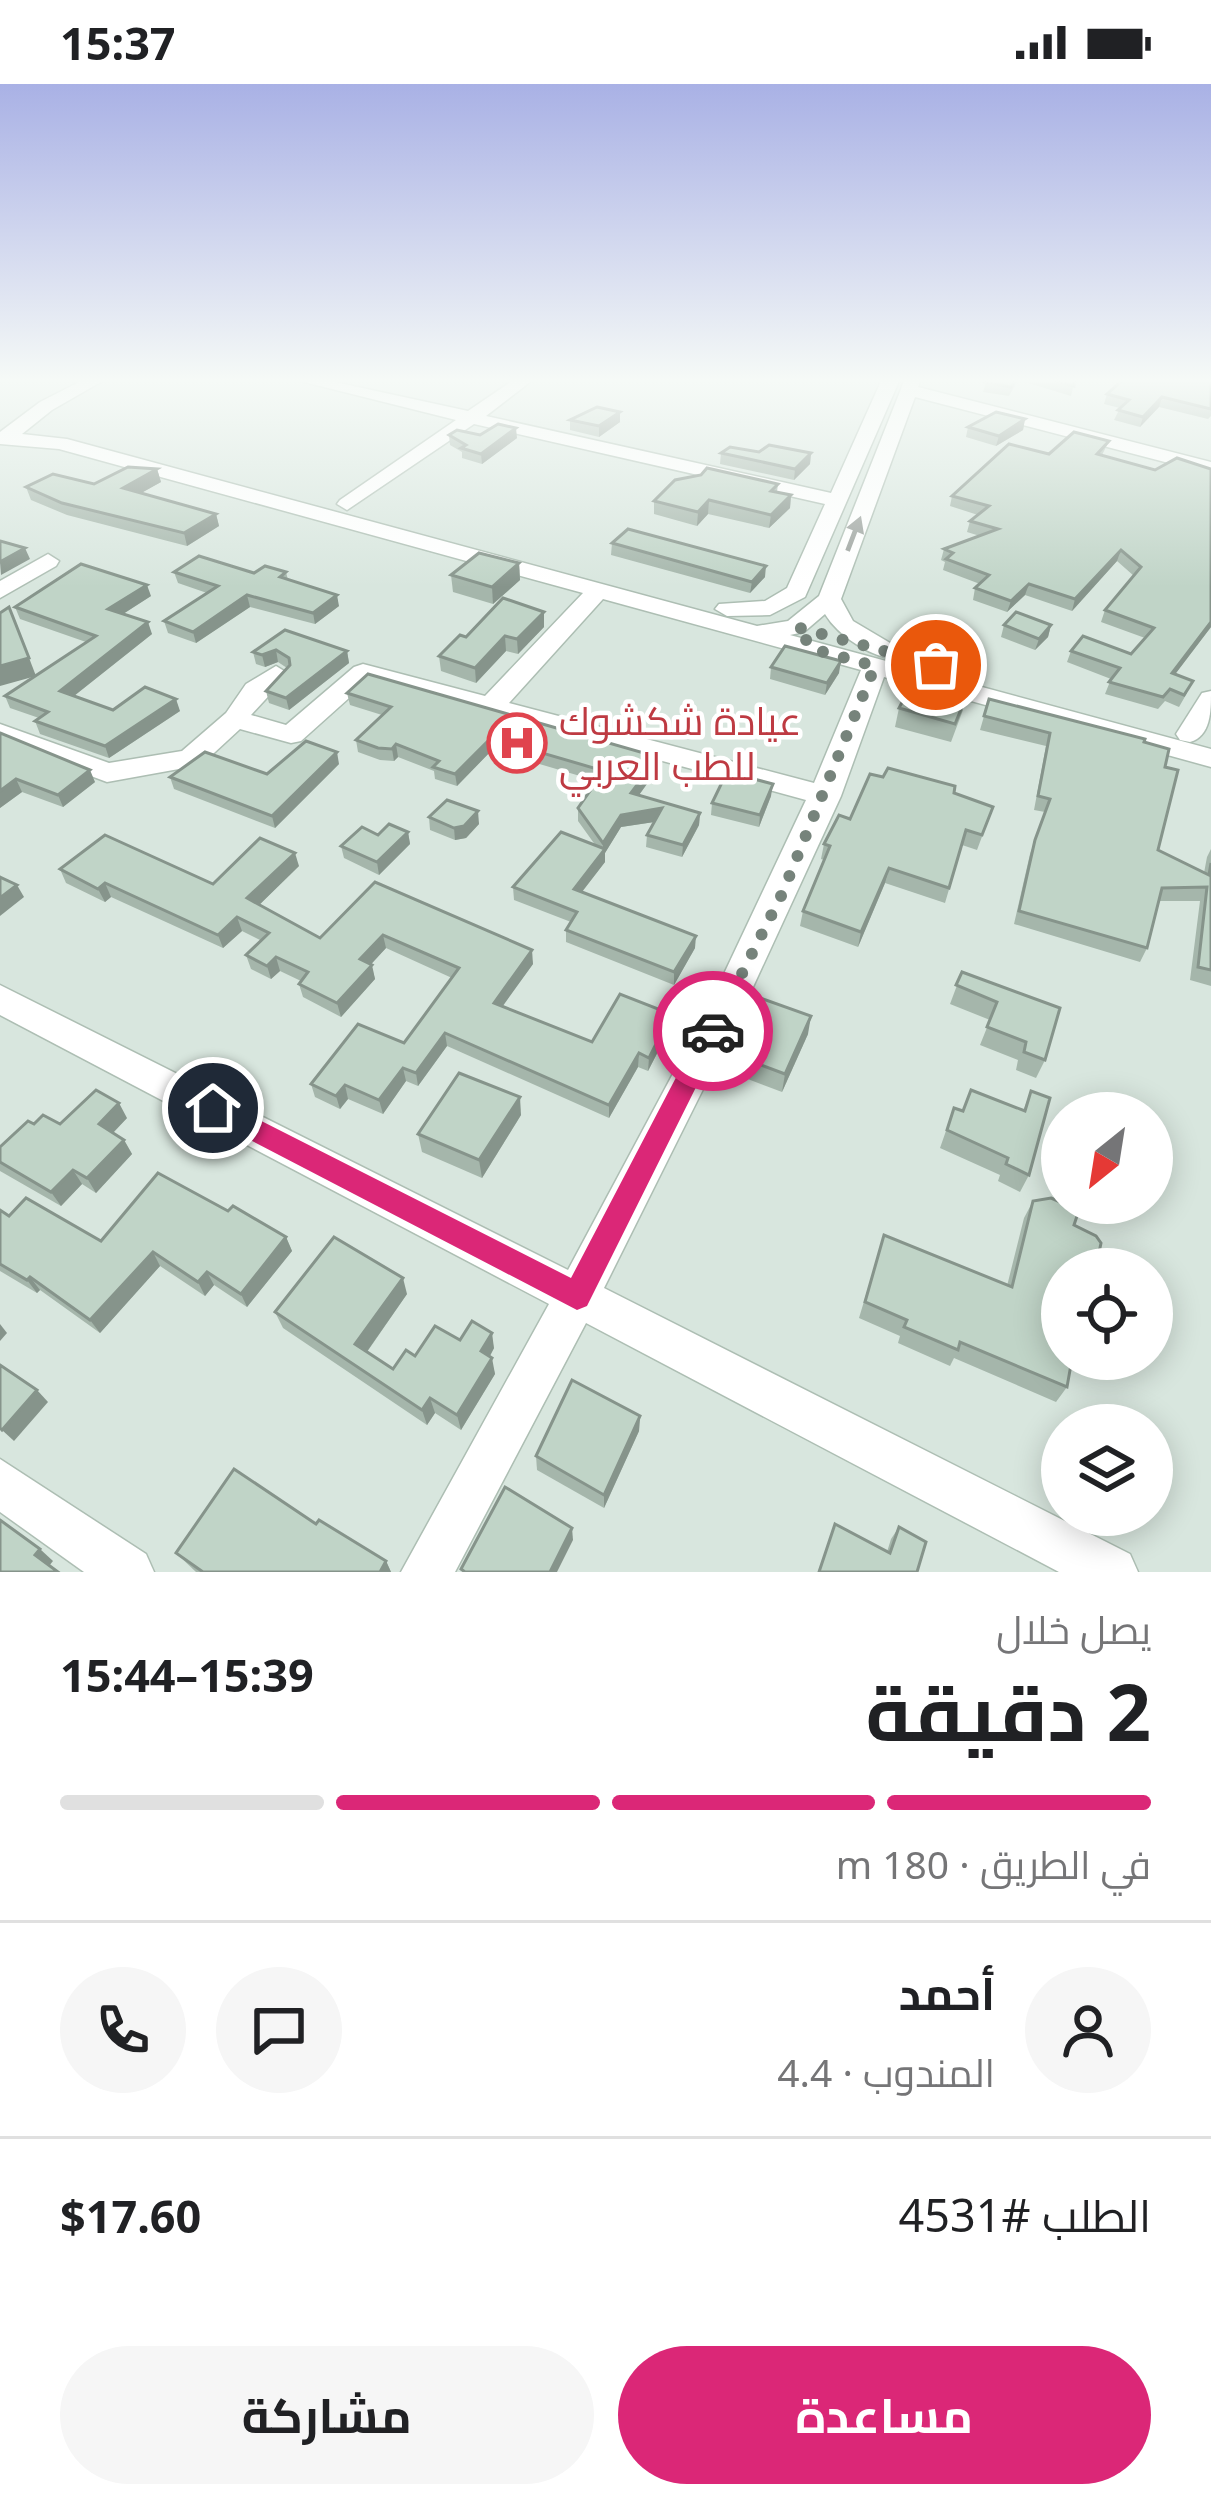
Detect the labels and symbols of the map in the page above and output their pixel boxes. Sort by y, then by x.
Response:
one-way arrow [846,515,864,551]
pin [885,614,987,716]
place label: عيادة شكشوك للطب العربي [559,693,801,797]
hospital icon: عيادة شكشوك للطب العربي [486,712,548,774]
courier [653,971,773,1091]
pin [162,1057,264,1159]
north arrow [1041,1092,1173,1224]

